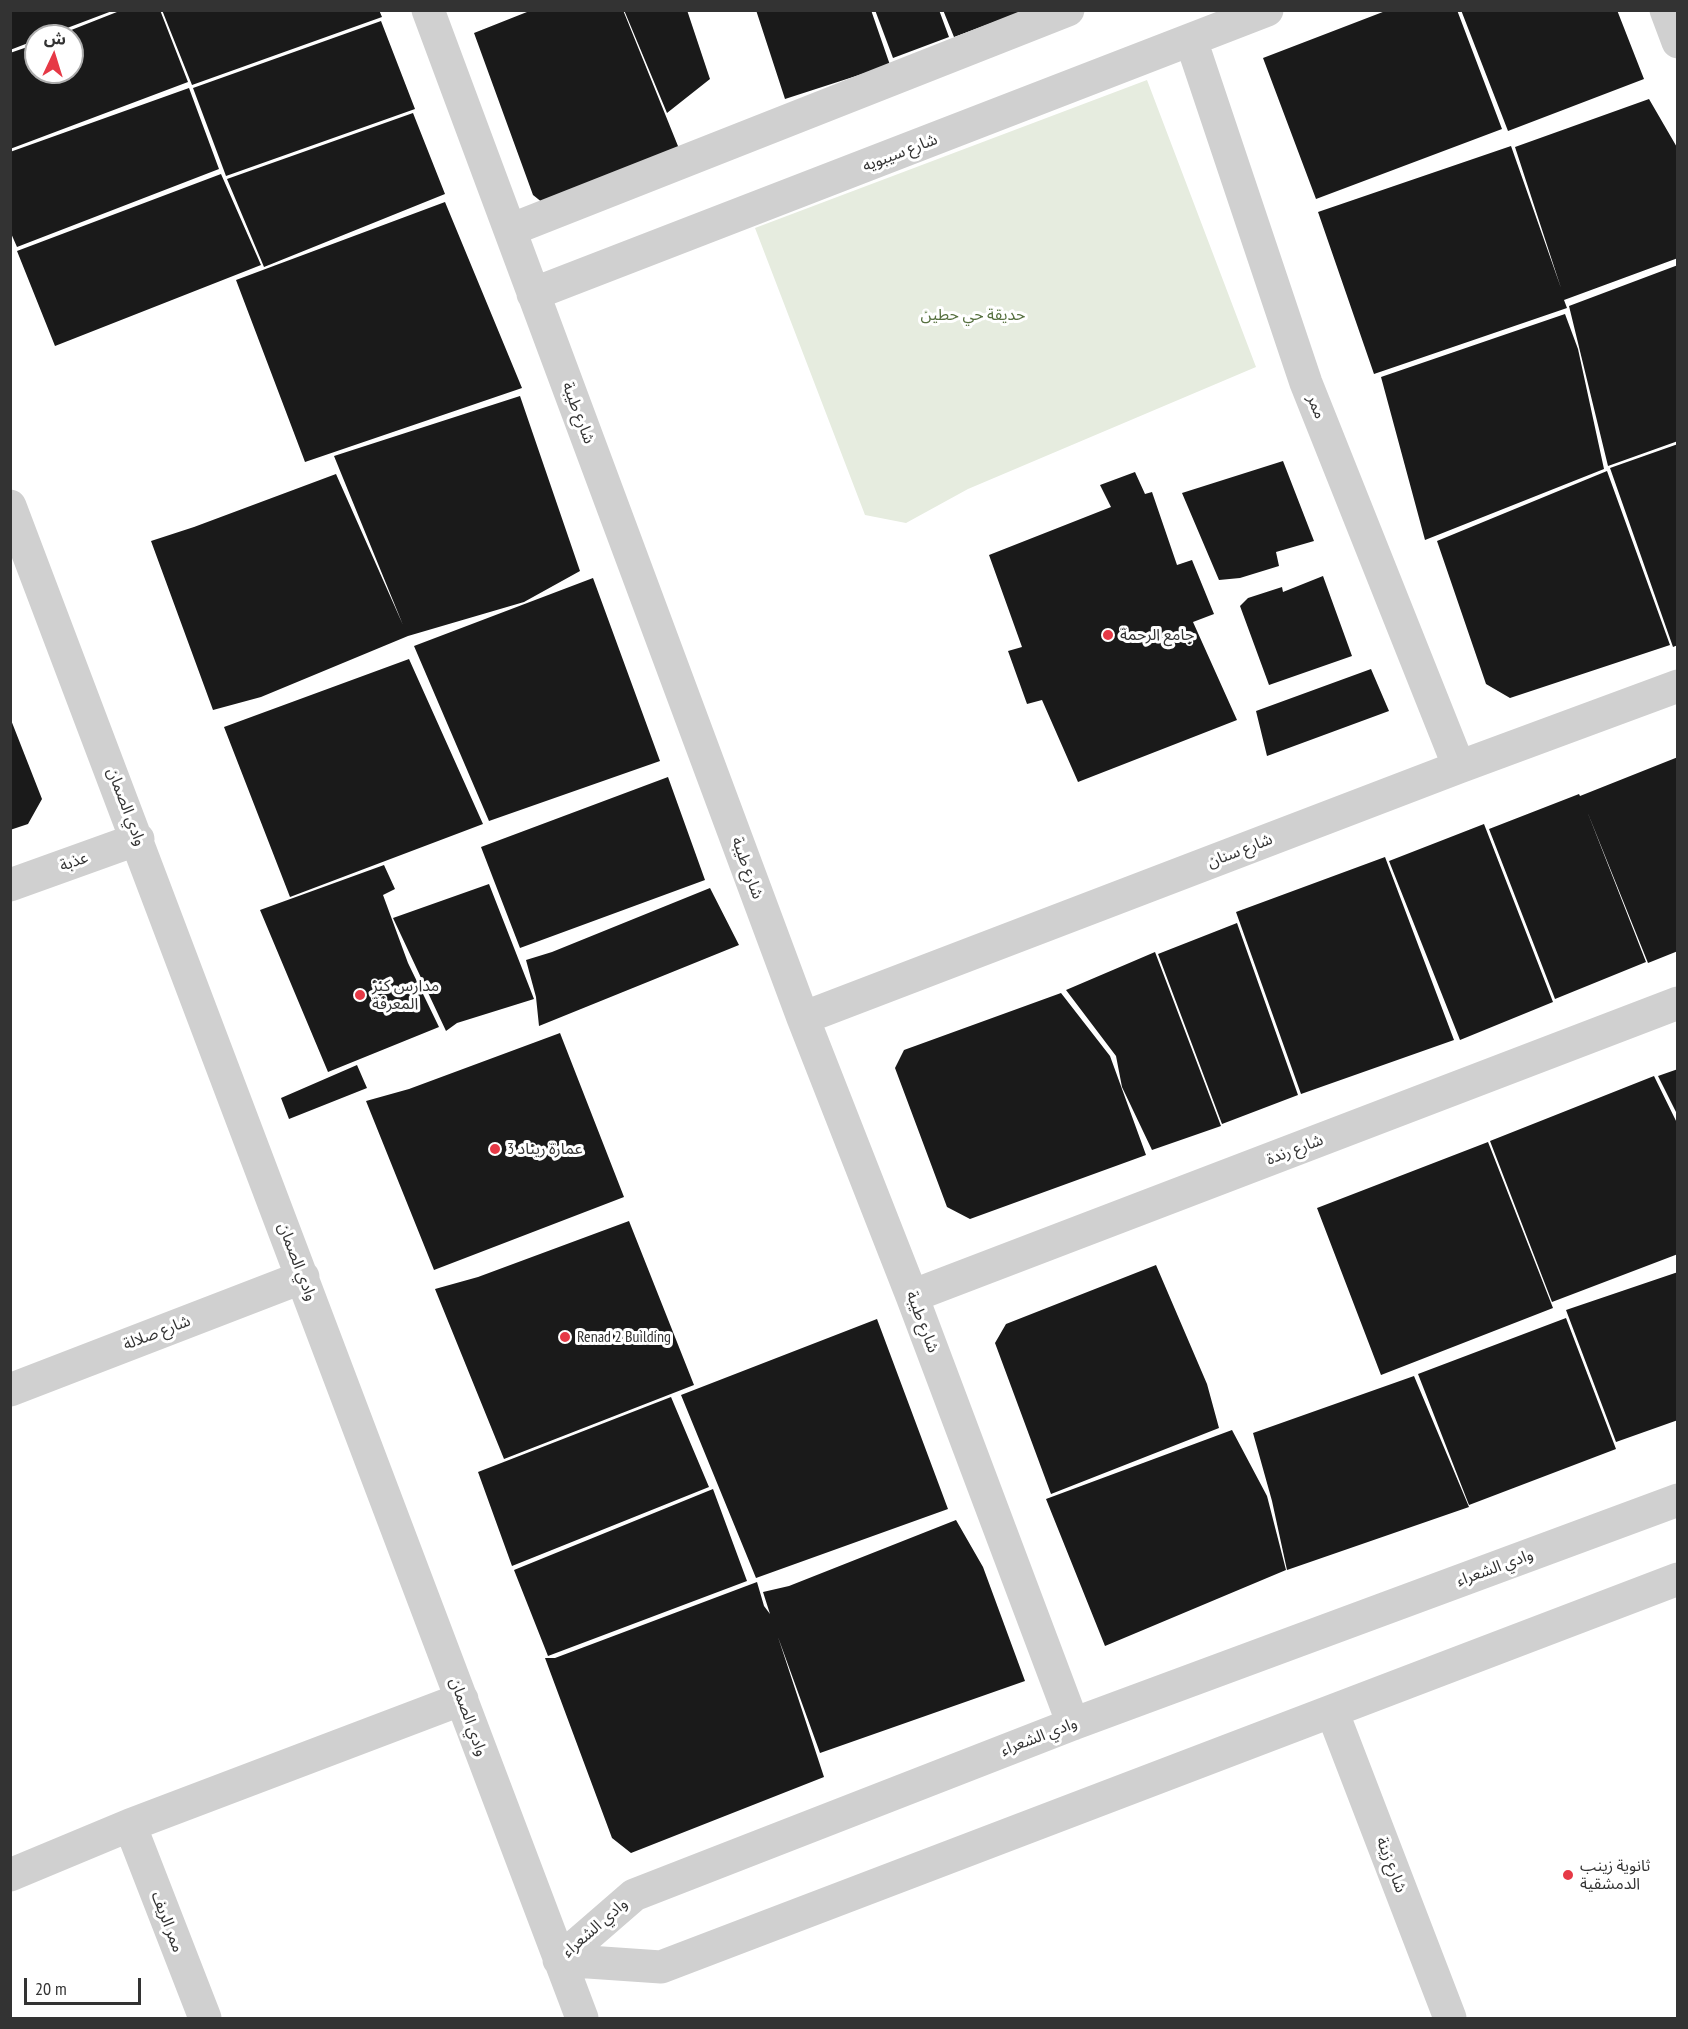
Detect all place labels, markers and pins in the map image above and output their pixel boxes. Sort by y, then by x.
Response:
place label: جامع الرحمة [1120,625,1194,645]
marker: جامع الرحمة [1101,628,1115,642]
place label: مدارس كنز المعرفة [372,976,439,1014]
marker: مدارس كنز المعرفة [353,988,367,1002]
place label: عمارة ريناد 3 [507,1139,583,1159]
marker: عمارة ريناد 3 [488,1142,502,1156]
place label: Renad 2 Building [577,1327,671,1347]
marker: Renad 2 Building [558,1330,572,1344]
place label: ثانوية زينب الدمشقية [1580,1856,1650,1894]
marker: ثانوية زينب الدمشقية [1561,1868,1575,1882]

